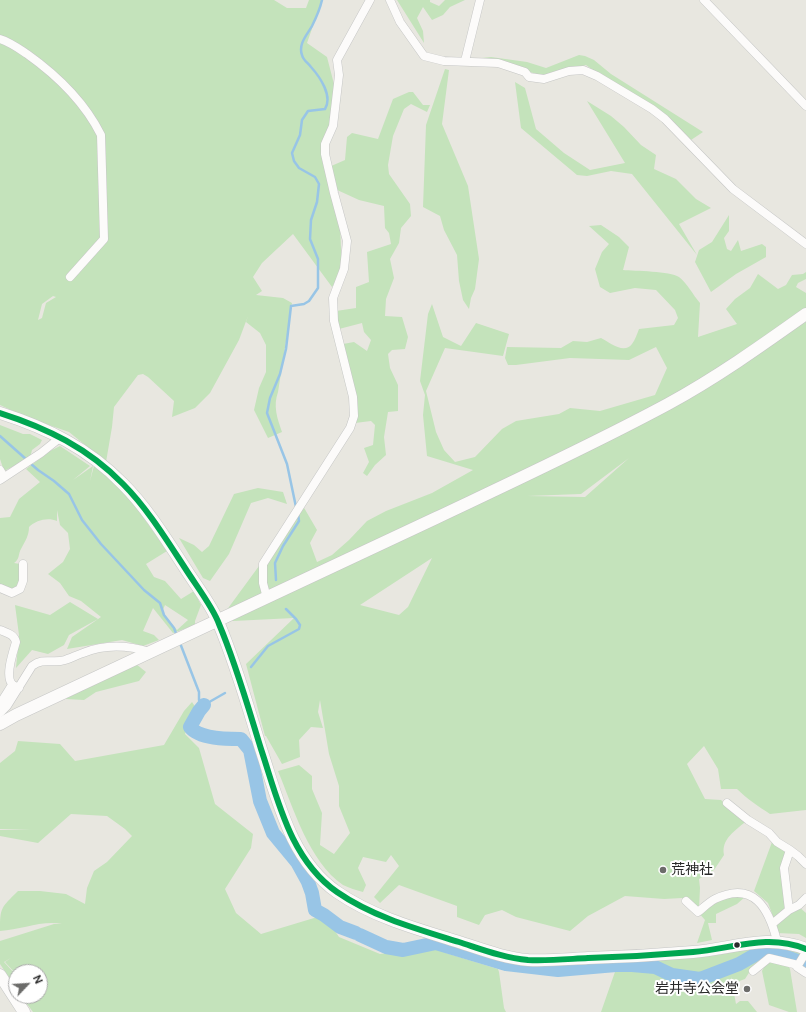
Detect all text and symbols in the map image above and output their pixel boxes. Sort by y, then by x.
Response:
place label: 荒神社 [671,862,713,878]
marker: 荒神社 [658,865,668,875]
unlabelled marker [732,940,742,950]
north arrow [8,964,48,1004]
text: N [30,973,46,986]
place label: 岩井寺公会堂 [655,981,739,997]
marker: 岩井寺公会堂 [742,984,752,994]

